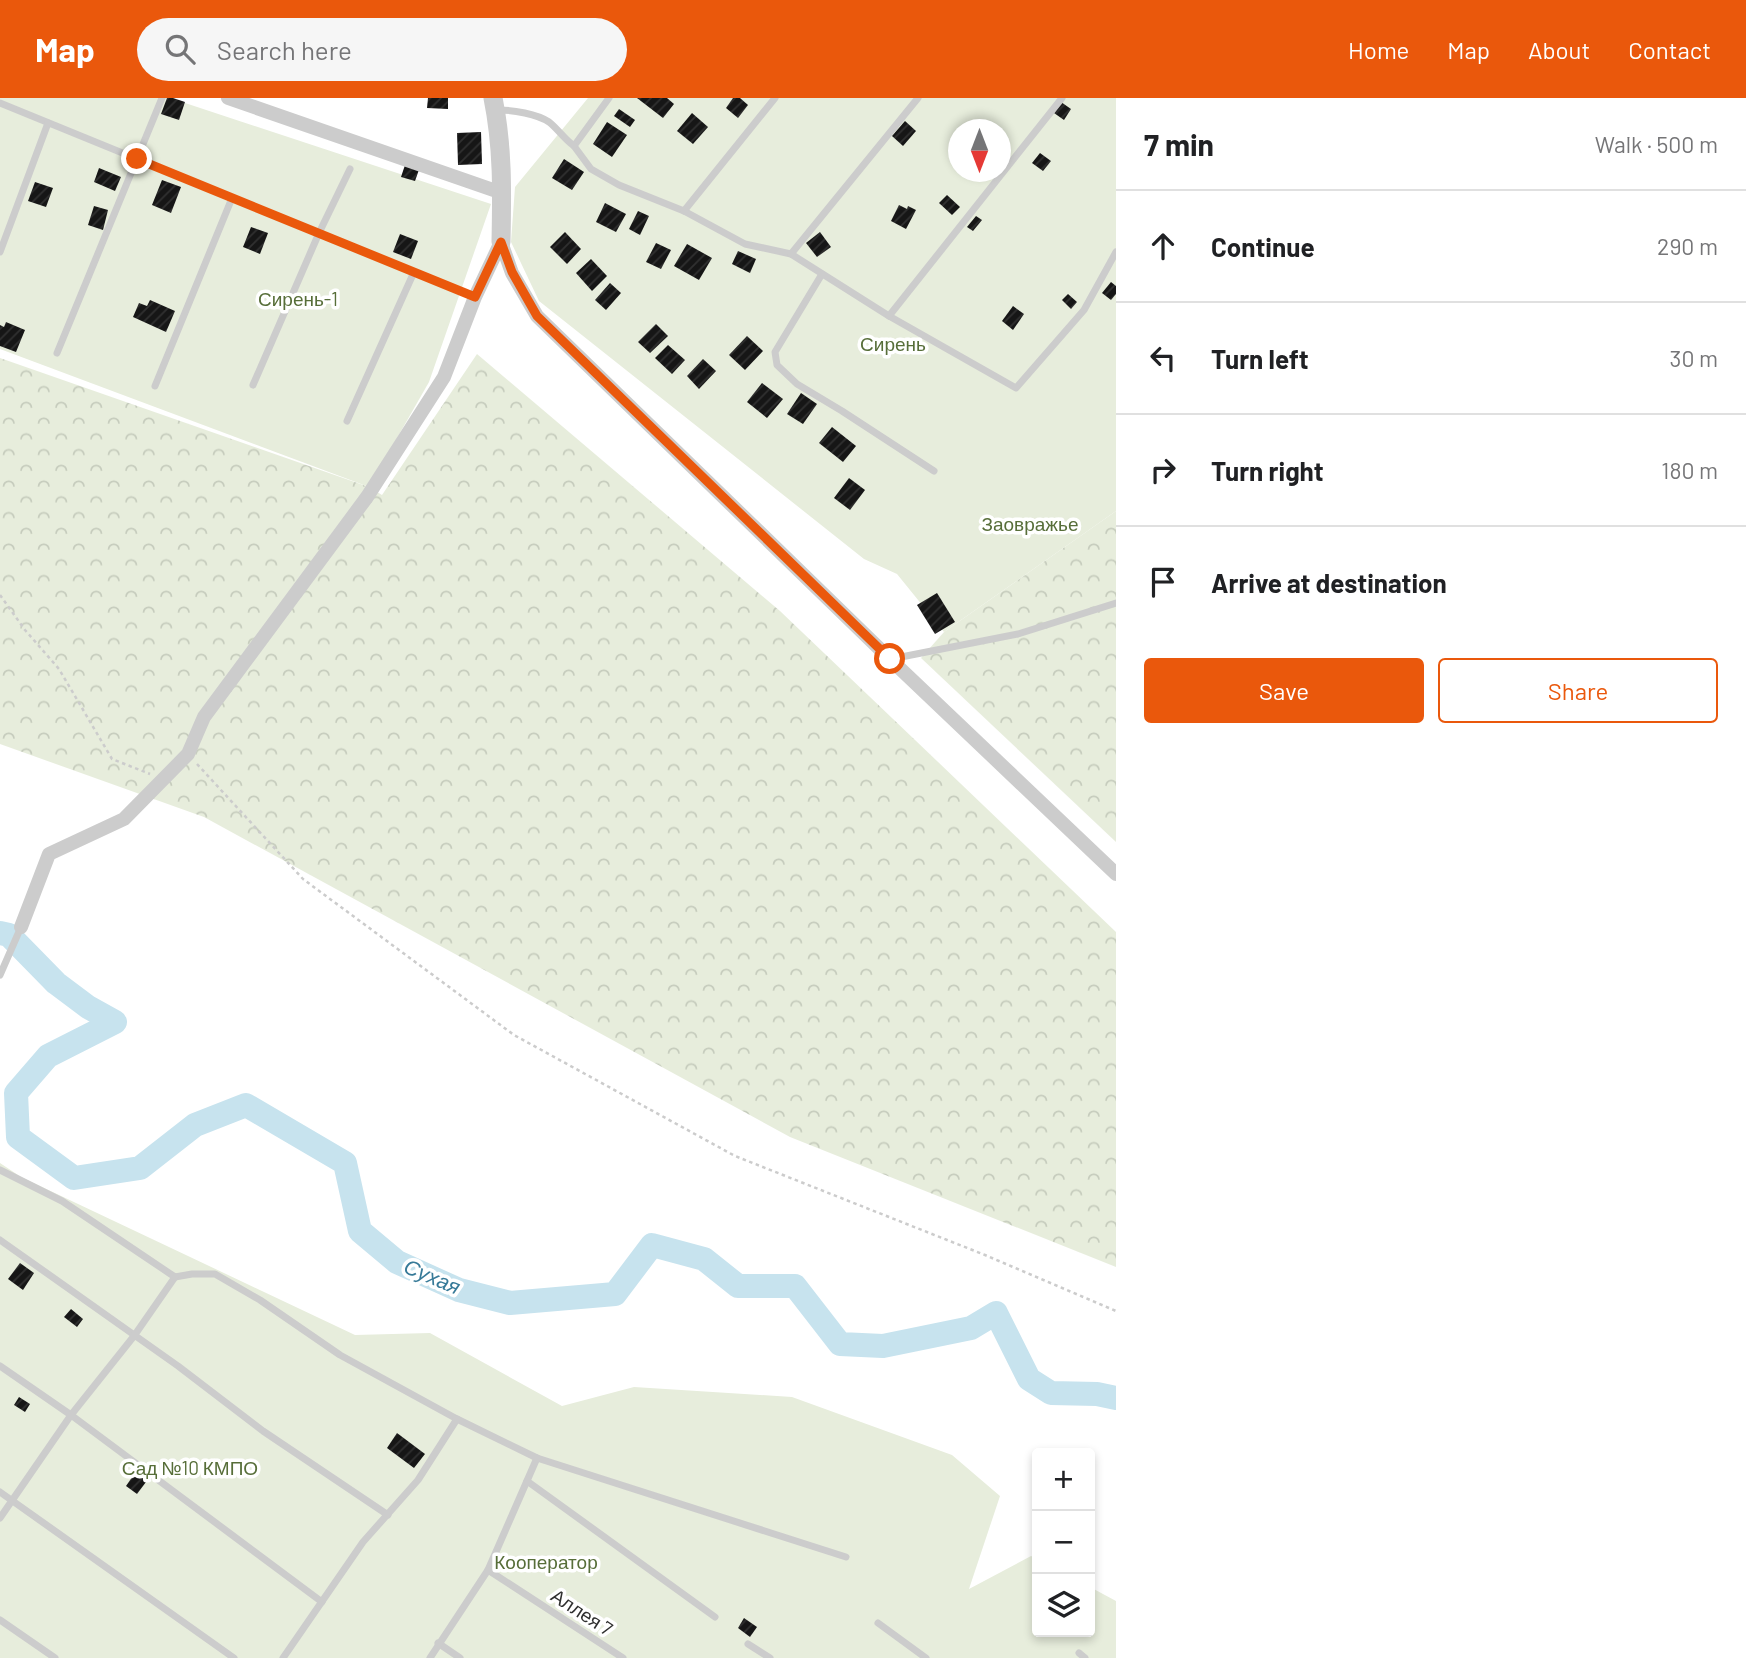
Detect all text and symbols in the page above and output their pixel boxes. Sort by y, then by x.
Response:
search box [137,18,627,81]
text: Map [35,29,95,69]
icon: search [161,30,199,68]
text: Search here [217,34,352,65]
text: Home [1348,35,1409,64]
text: Map [1447,35,1490,64]
text: About [1528,35,1590,64]
text: Contact [1628,35,1711,64]
north arrow [948,119,1011,182]
text: 7 min [1144,126,1214,162]
text: Walk · 500 m [1595,130,1718,158]
route end [121,143,152,174]
icon: ahead [1144,227,1182,265]
text: Continue [1211,231,1315,262]
text: 290 m [1657,232,1718,260]
park label: Сирень-1 [258,287,338,310]
park label: Сирень [860,332,926,355]
icon: left [1144,339,1182,377]
text: Turn left [1211,343,1309,374]
text: 30 m [1670,344,1718,372]
icon: right [1144,451,1182,489]
text: Turn right [1211,455,1324,486]
text: 180 m [1661,456,1718,484]
park label: Заовражье [981,512,1079,535]
icon: arrive [1144,563,1182,601]
text: Arrive at destination [1211,567,1447,598]
route start [874,643,905,674]
button: Save [1144,658,1424,723]
button: Share [1438,658,1718,723]
water label: Сухая [401,1253,464,1299]
map controls [1032,1448,1095,1637]
button: + [1032,1448,1095,1511]
park label: Сад №10 КМПО [122,1456,258,1479]
button: − [1032,1511,1095,1574]
park label: Кооператор [494,1550,598,1573]
button: layers [1032,1574,1095,1637]
street label: Аллея 7 [547,1583,617,1640]

